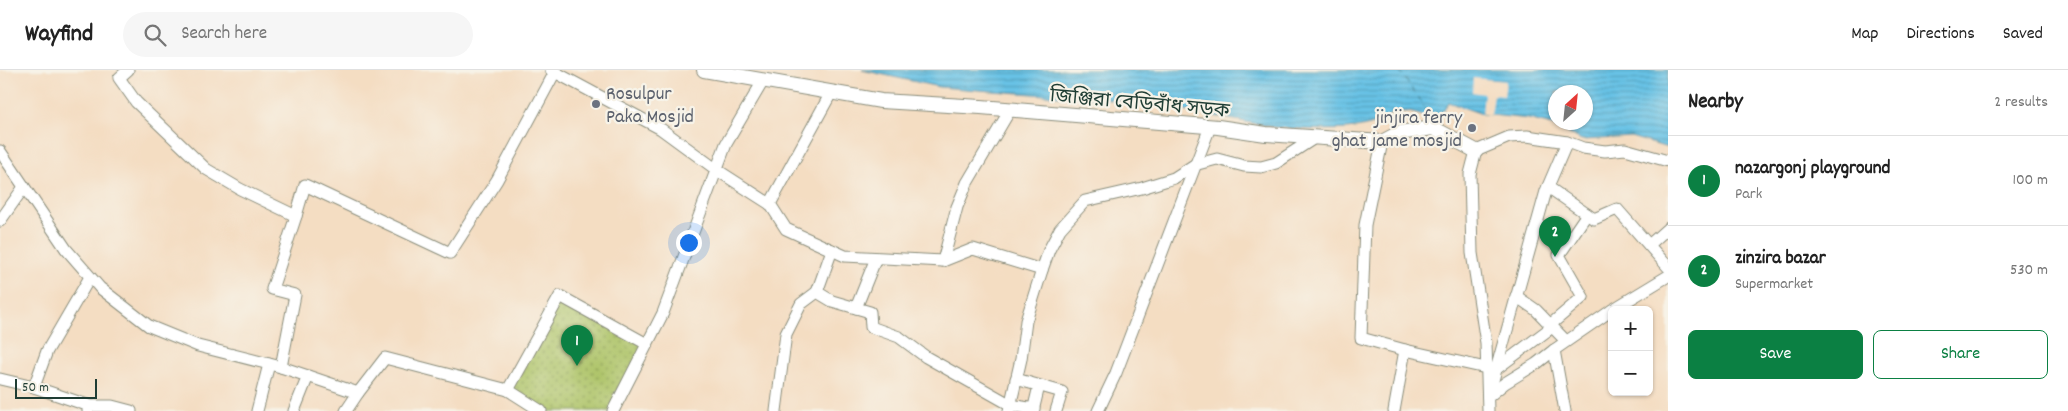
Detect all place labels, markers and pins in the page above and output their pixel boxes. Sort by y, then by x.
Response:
place label: Rosulpur Paka Mosjid [606,81,694,132]
marker: Rosulpur Paka Mosjid [590,98,602,110]
place label: jinjira ferry ghat jame mosjid [1332,105,1463,156]
marker: jinjira ferry ghat jame mosjid [1466,122,1478,134]
pin: 2 [1539,216,1571,257]
pin: 1 [561,325,593,366]

